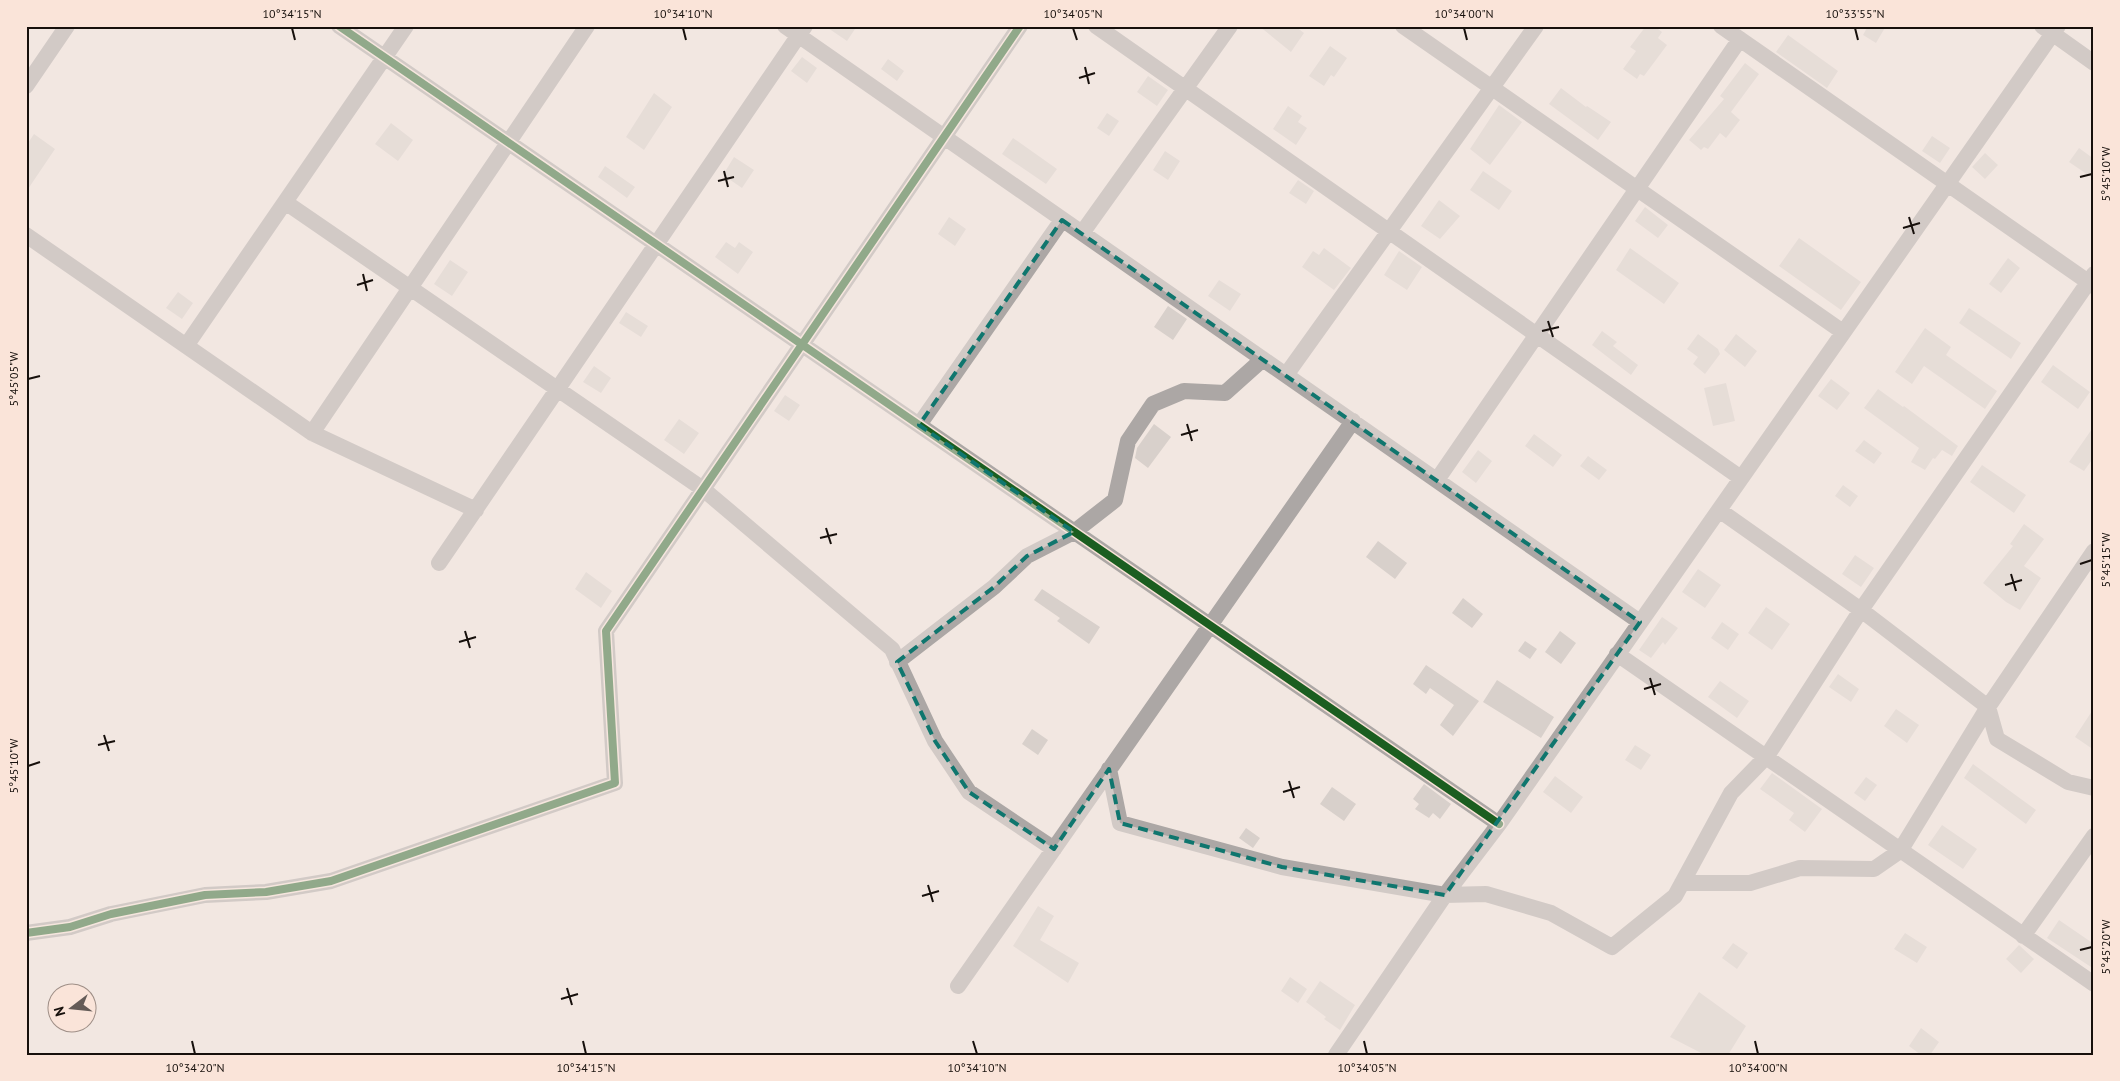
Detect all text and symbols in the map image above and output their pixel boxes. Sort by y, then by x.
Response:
text: 10°34'15"N [262,6,322,21]
text: 10°34'10"N [653,6,713,21]
text: 10°34'05"N [1043,6,1103,21]
text: 10°34'00"N [1434,6,1494,21]
text: 10°33'55"N [1825,6,1885,21]
text: 5°45'10"W [2098,147,2113,201]
text: 5°45'05"W [6,352,21,406]
text: 5°45'15"W [2098,533,2113,587]
text: 5°45'10"W [6,739,21,793]
text: 5°45'20"W [2098,920,2113,974]
north arrow [48,984,98,1034]
text: N [50,1005,69,1018]
text: 10°34'20"N [165,1060,225,1075]
text: 10°34'15"N [556,1060,616,1075]
text: 10°34'10"N [947,1060,1007,1075]
text: 10°34'05"N [1337,1060,1397,1075]
text: 10°34'00"N [1728,1060,1788,1075]

